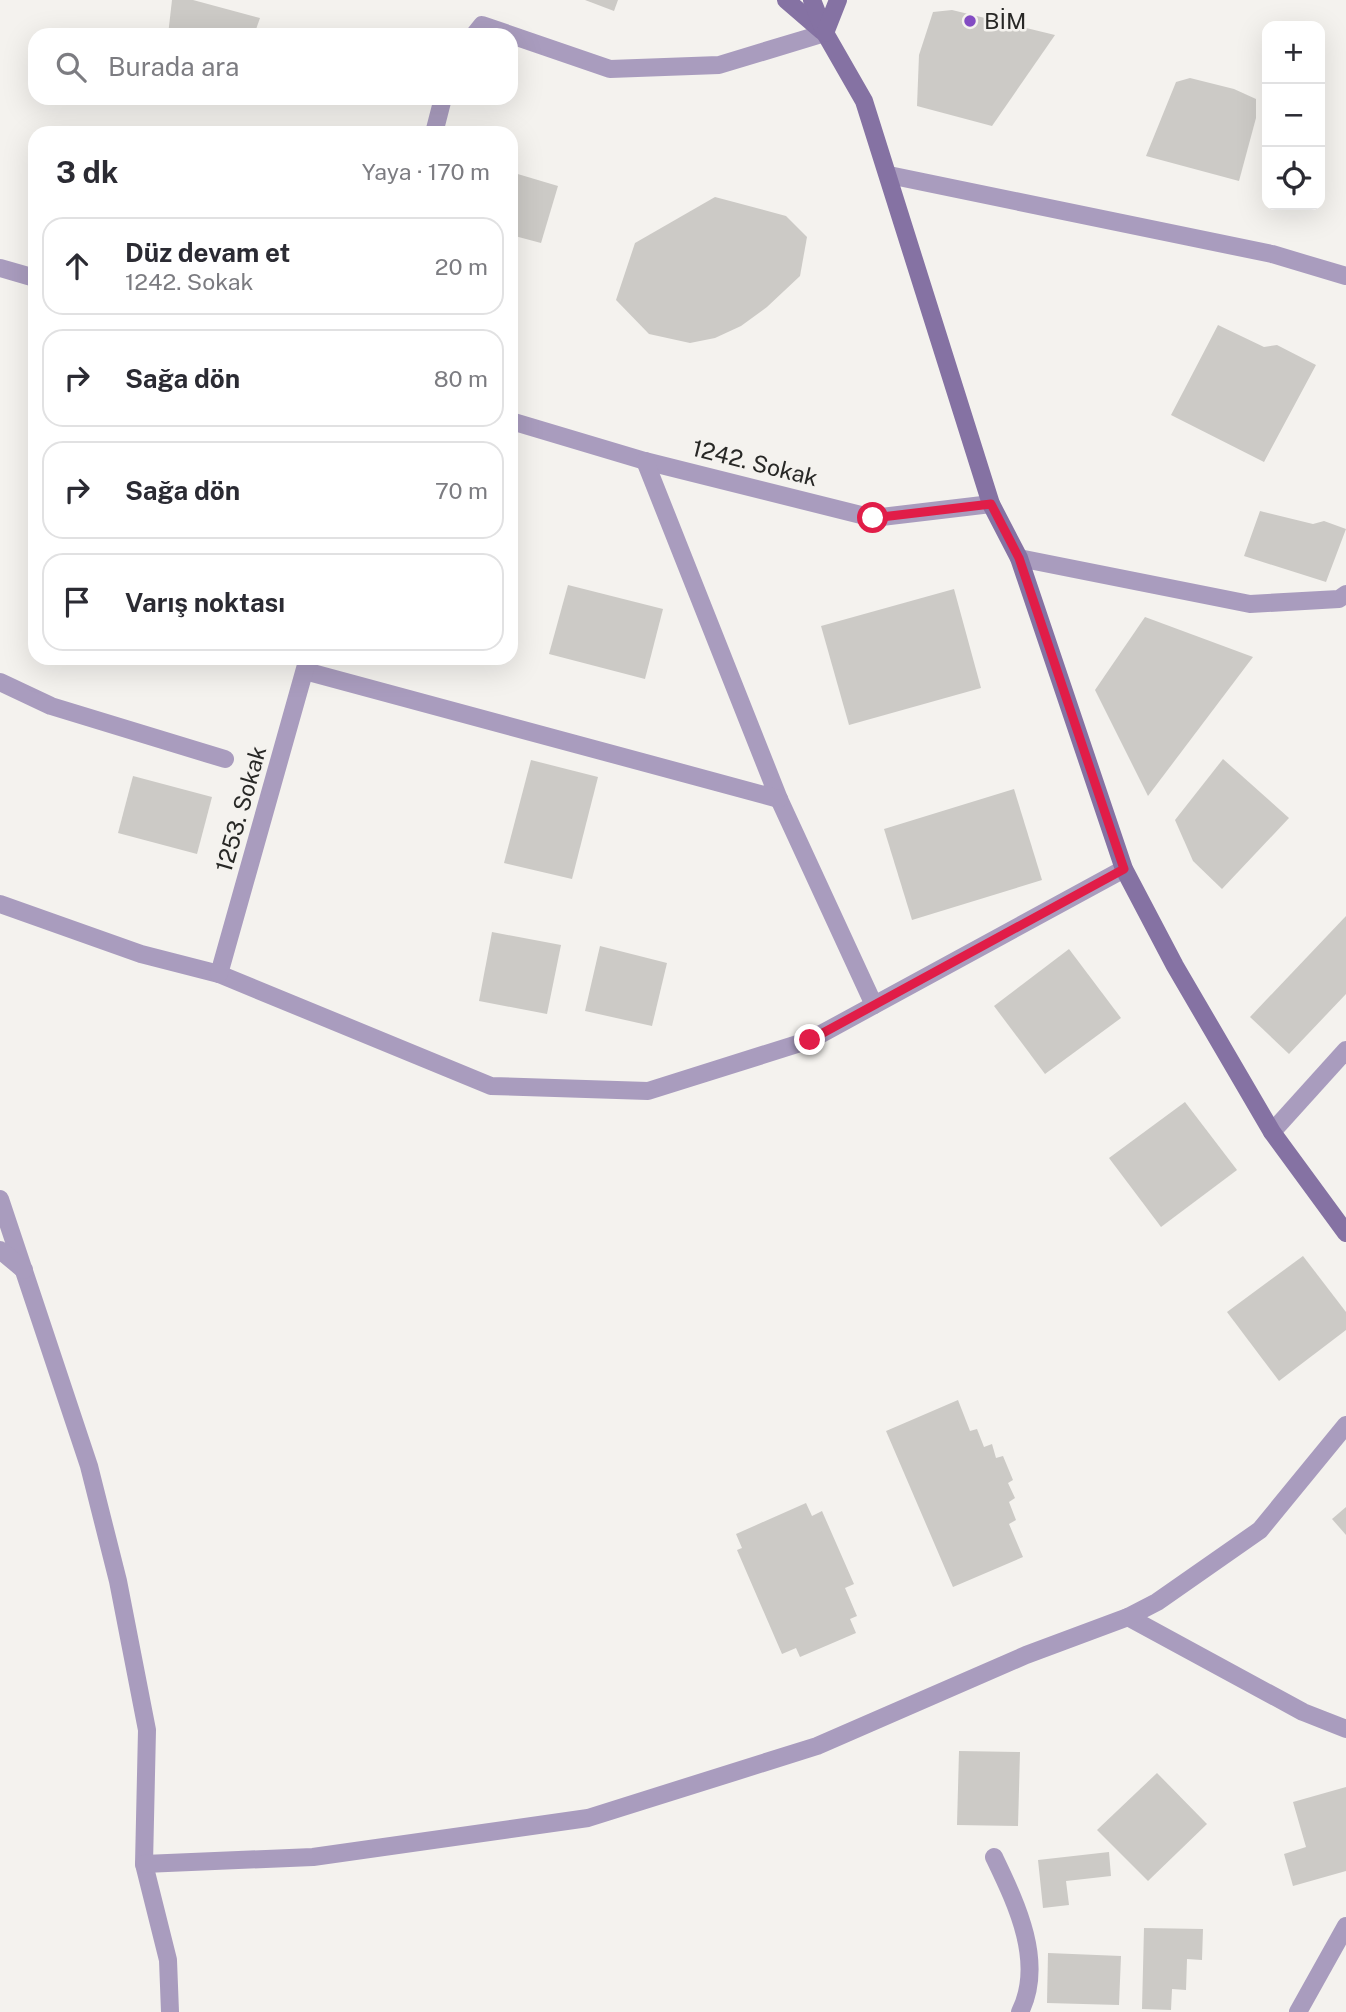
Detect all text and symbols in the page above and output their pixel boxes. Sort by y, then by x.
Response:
place label: BİM [984,7,1026,34]
marker: BİM [962,13,978,29]
map controls [1262,21,1325,210]
button: + [1262,21,1325,84]
search box [28,28,518,105]
icon: search [52,48,90,86]
text: Burada ara [108,51,239,82]
button: − [1262,84,1325,147]
button: locate [1262,147,1325,210]
text: 3 dk [56,154,118,190]
text: Yaya · 170 m [362,158,490,185]
text: Düz devam et [125,237,290,268]
icon: ahead [58,247,96,285]
text: 20 m [435,253,488,280]
text: 1242. Sokak [125,268,254,295]
icon: right [58,359,96,397]
text: Sağa dön [125,363,240,394]
text: 80 m [434,365,488,392]
street label: 1242. Sokak [690,434,821,491]
icon: right [58,471,96,509]
text: Sağa dön [125,475,240,506]
text: 70 m [435,477,488,504]
route start [857,502,888,533]
icon: arrive [58,583,96,621]
text: Varış noktası [125,587,285,618]
street label: 1253. Sokak [210,743,271,875]
route end [794,1024,825,1055]

